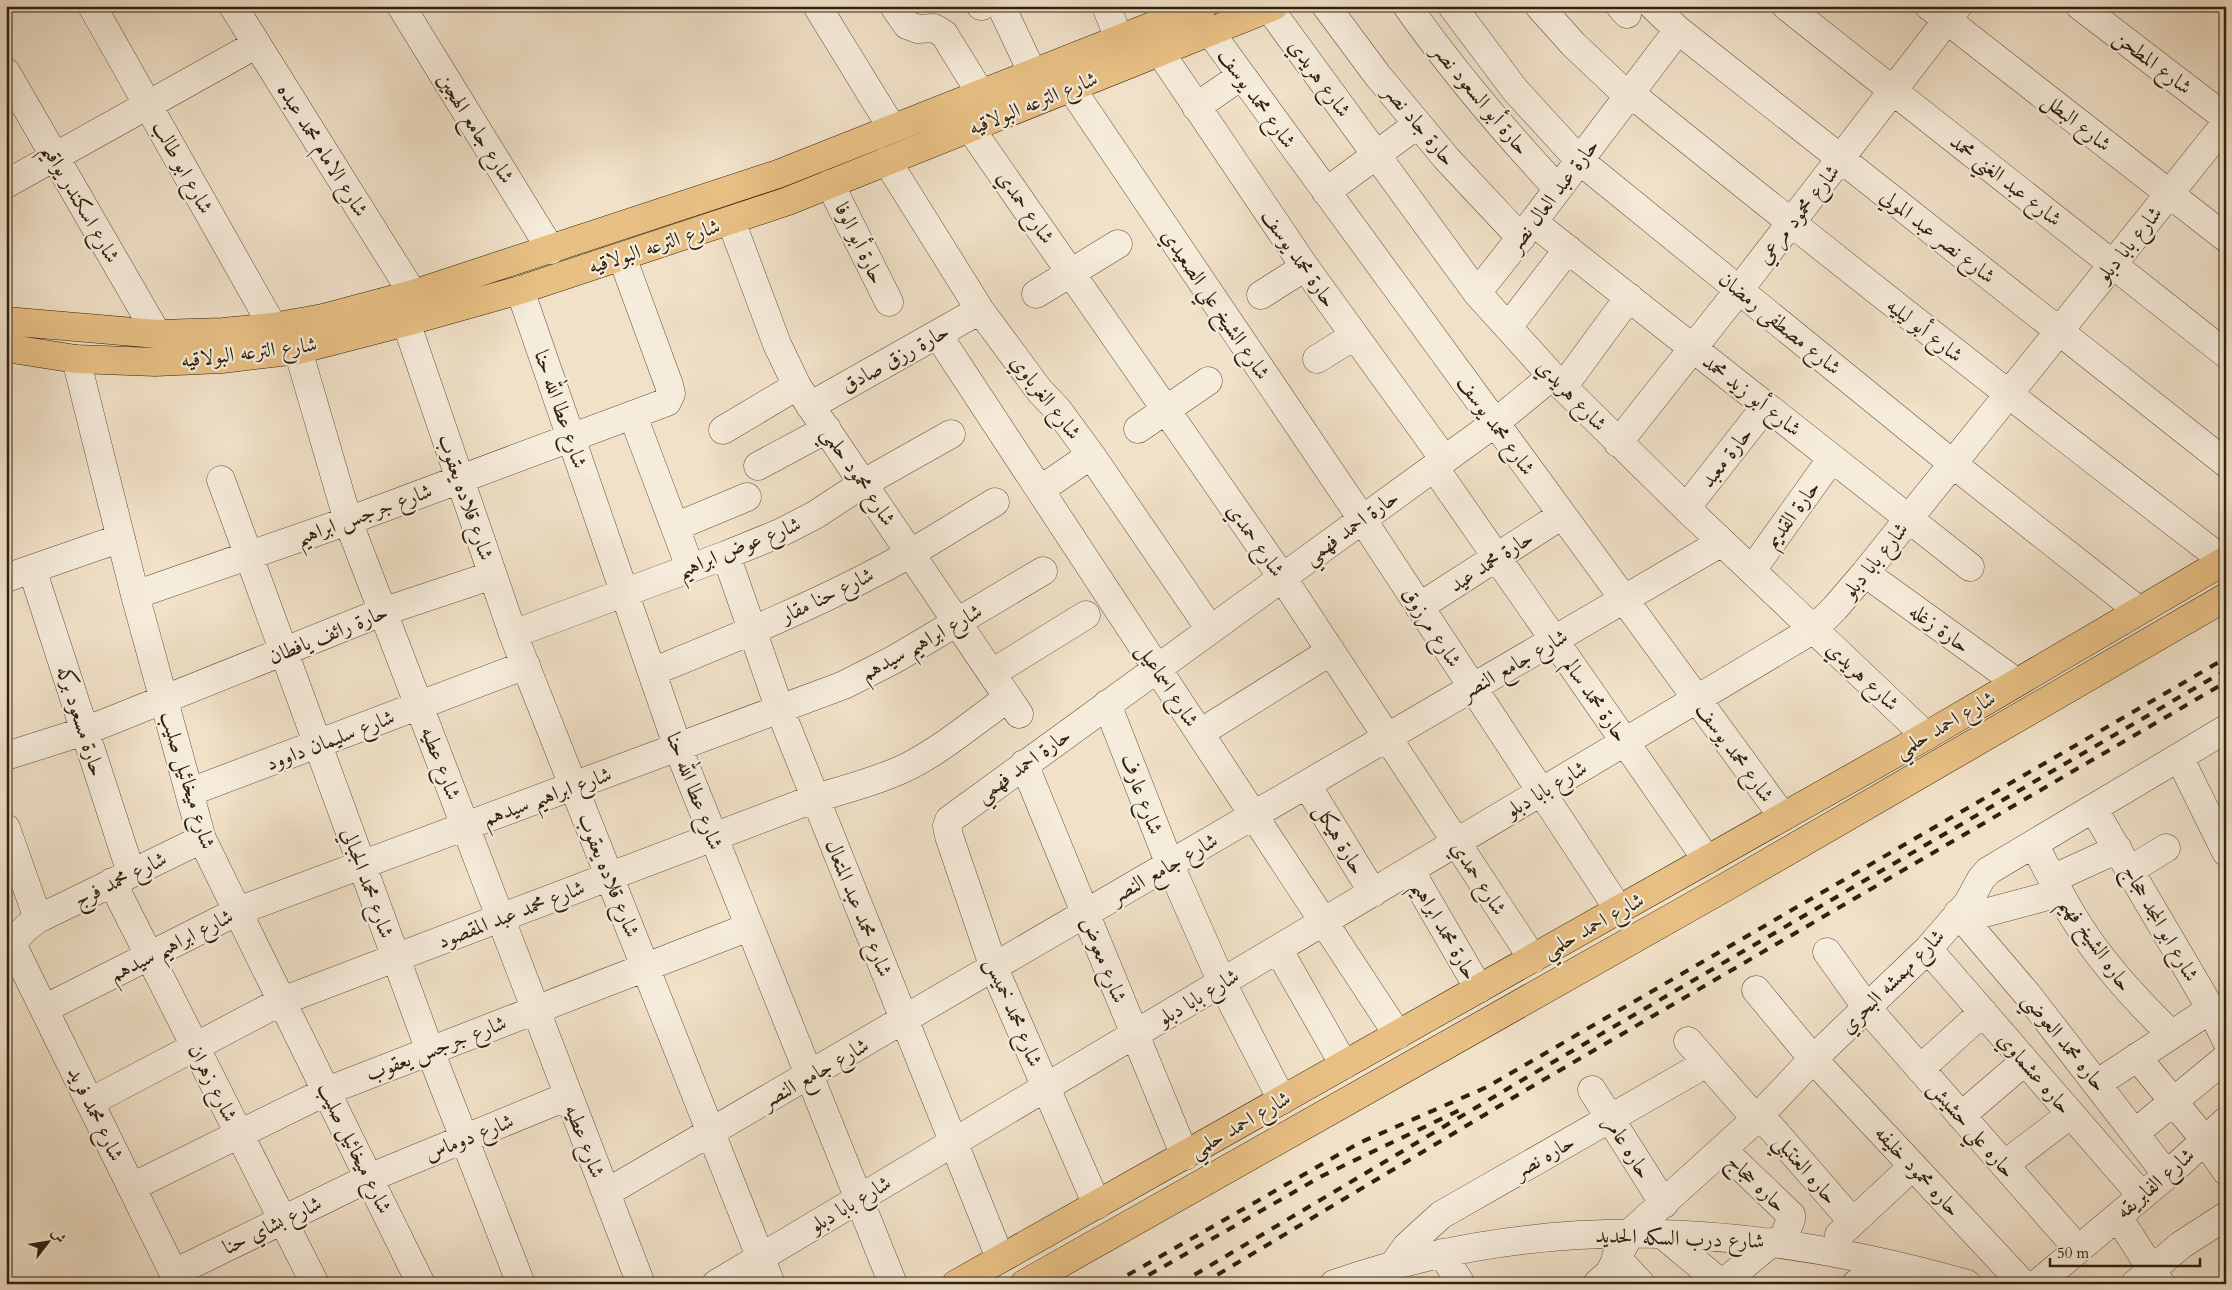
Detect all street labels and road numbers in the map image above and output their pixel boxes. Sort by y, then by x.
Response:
street label: شارع المطحن [2106,23,2198,104]
street label: شارع هريدي [1279,33,1358,125]
street label: حارة أبو السعود نصر [1424,35,1537,161]
street label: شارع محمد يوسف [1208,42,1303,156]
street label: شارع الترعه البولاقيه [964,64,1103,145]
street label: شارع جامع الهجين [427,67,521,191]
street label: حارة جاد نصر [1376,77,1462,172]
street label: شارع الامام محمد عبده [267,78,375,224]
street label: شارع البطل [2034,86,2117,161]
street label: شارع ابو طالب [142,115,220,221]
street label: شارع عبد الغني محمد [1941,127,2068,237]
street label: حارة عبد العال نصر [1500,133,1606,260]
street label: شارع اسكندر يواقيم [29,138,127,271]
street label: شارع محمود مرعي [1750,158,1849,272]
street label: شارع حمدي [987,165,1061,251]
street label: شارع نصر عبد المولي [1872,182,2001,293]
street label: حارة أبو الوفا [827,197,893,289]
street label: شارع بابا دبلو [2088,200,2172,292]
street label: حارة محمد يوسف [1254,203,1343,313]
street label: شارع الترعه البولاقيه [585,212,725,284]
street label: شارع الشيخ علي الصعيدي [1150,223,1277,388]
street label: شارع مصطفى رمضان [1710,265,1847,384]
street label: شارع أبو ليليه [1878,291,1970,372]
street label: حارة رزق صادق [836,317,955,400]
street label: شارع الترعه البولاقيه [179,330,319,378]
street label: شارع عطا الله حنا [524,345,597,473]
street label: شارع أبو زيد محمد [1694,347,1808,446]
street label: شارع الغرباوي [1001,349,1088,448]
street label: شارع هريدي [1528,353,1613,440]
street label: شارع محمد يوسف [1447,369,1542,483]
street label: شارع محمود حلمي [810,421,903,535]
street label: حارة معبد [1693,421,1759,494]
street label: شارع قلاده يعقوب [428,430,501,565]
street label: حارة القديم [1758,474,1829,556]
street label: شارع جرجس ابراهيم [292,476,438,558]
street label: حارة احمد فهمي [1298,483,1408,576]
street label: شارع حمدي [1217,498,1291,584]
street label: شارع عوض ابراهيم [673,510,808,591]
street label: شارع بابا دبلو [1834,516,1918,608]
street label: حارة محمد عيد [1443,523,1539,600]
street label: شارع حنا مقار [774,560,880,634]
street label: شارع مرزوق [1392,581,1468,675]
street label: حارة رائف يافطان [264,597,392,672]
street label: شارع ابراهيم سيدهم [855,597,990,693]
street label: حارة زغله [1904,597,1976,660]
street label: شارع جامع النصر [1454,622,1575,711]
street label: شارع هريدي [1818,635,1906,720]
street label: شارع اسماعيل [1127,638,1206,735]
street label: حارة محمد سالم [1554,653,1635,750]
street label: حارة مسعود بركه [49,662,112,780]
street label: شارع احمد حلمي [1889,684,2004,769]
street label: شارع محمد يوسف [1686,696,1781,810]
street label: شارع سليمان داوود [262,703,400,781]
street label: شارع ميخائيل صليب [150,708,222,854]
street label: حارة احمد فهمي [970,721,1080,814]
street label: شارع عطيه [410,722,468,805]
street label: شارع عطا الله حنا [656,727,733,855]
street label: شارع عارف [1110,750,1170,840]
street label: شارع بابا دبلو [1498,754,1594,829]
street label: شارع ابراهيم سيدهم [479,760,618,839]
street label: حارة هيكل [1307,799,1372,880]
street label: شارع قلاده يعقوب [568,809,647,943]
street label: شارع محمد الجبالي [331,824,401,944]
street label: شارع جامع النصر [1104,826,1225,915]
street label: شارع محمد عبد المتعال [815,835,899,982]
street label: شارع حمدي [1441,835,1513,923]
street label: شارع محمد فرج [69,844,173,918]
street label: شارع ابو المجد حجاج [2112,860,2206,989]
street label: شارع محمد عبد المقصود [433,873,590,959]
street label: حارة محمد ابراهيم [1399,875,1485,988]
street label: شارع احمد حلمي [1537,886,1652,970]
street label: حاره الشيخ فهيم [2047,891,2139,1001]
street label: شارع ابراهيم سيدهم [104,902,241,994]
street label: شارع معوض [1070,913,1134,1009]
street label: شارع مهمشه البحري [1833,922,1953,1042]
street label: شارع محمد خميس [975,953,1050,1072]
street label: شارع بابا دبلو [1150,962,1246,1037]
street label: حاره محمد العوضي [2012,987,2114,1101]
street label: شارع جرجس يعقوب [361,1008,512,1091]
street label: حاره عشماوي [1990,1026,2078,1121]
street label: شارع جامع النصر [755,1031,876,1120]
street label: شارع زهران [178,1039,244,1128]
street label: شارع محمد فريد [58,1062,131,1168]
street label: حاره علي حشيش [1917,1074,2022,1188]
street label: شارع ميخائيل صليب [307,1078,399,1220]
street label: شارع احمد حلمي [1184,1084,1299,1169]
street label: شارع عطيه [554,1100,612,1183]
street label: شارع دوماس [420,1106,519,1171]
street label: حاره عامر [1597,1110,1658,1184]
street label: حاره محمود خليفه [1868,1119,1967,1223]
street label: حاره نصر [1507,1127,1580,1186]
street label: حاره العنتبلي [1763,1128,1844,1214]
street label: شارع الفابريقه [2110,1141,2203,1228]
street label: حاره حجاج [1718,1148,1793,1222]
street label: شارع بابا دبلو [802,1169,898,1244]
street label: شارع بشاي حنا [218,1189,328,1265]
street label: شارع درب السكه الحديد [1595,1221,1765,1259]

